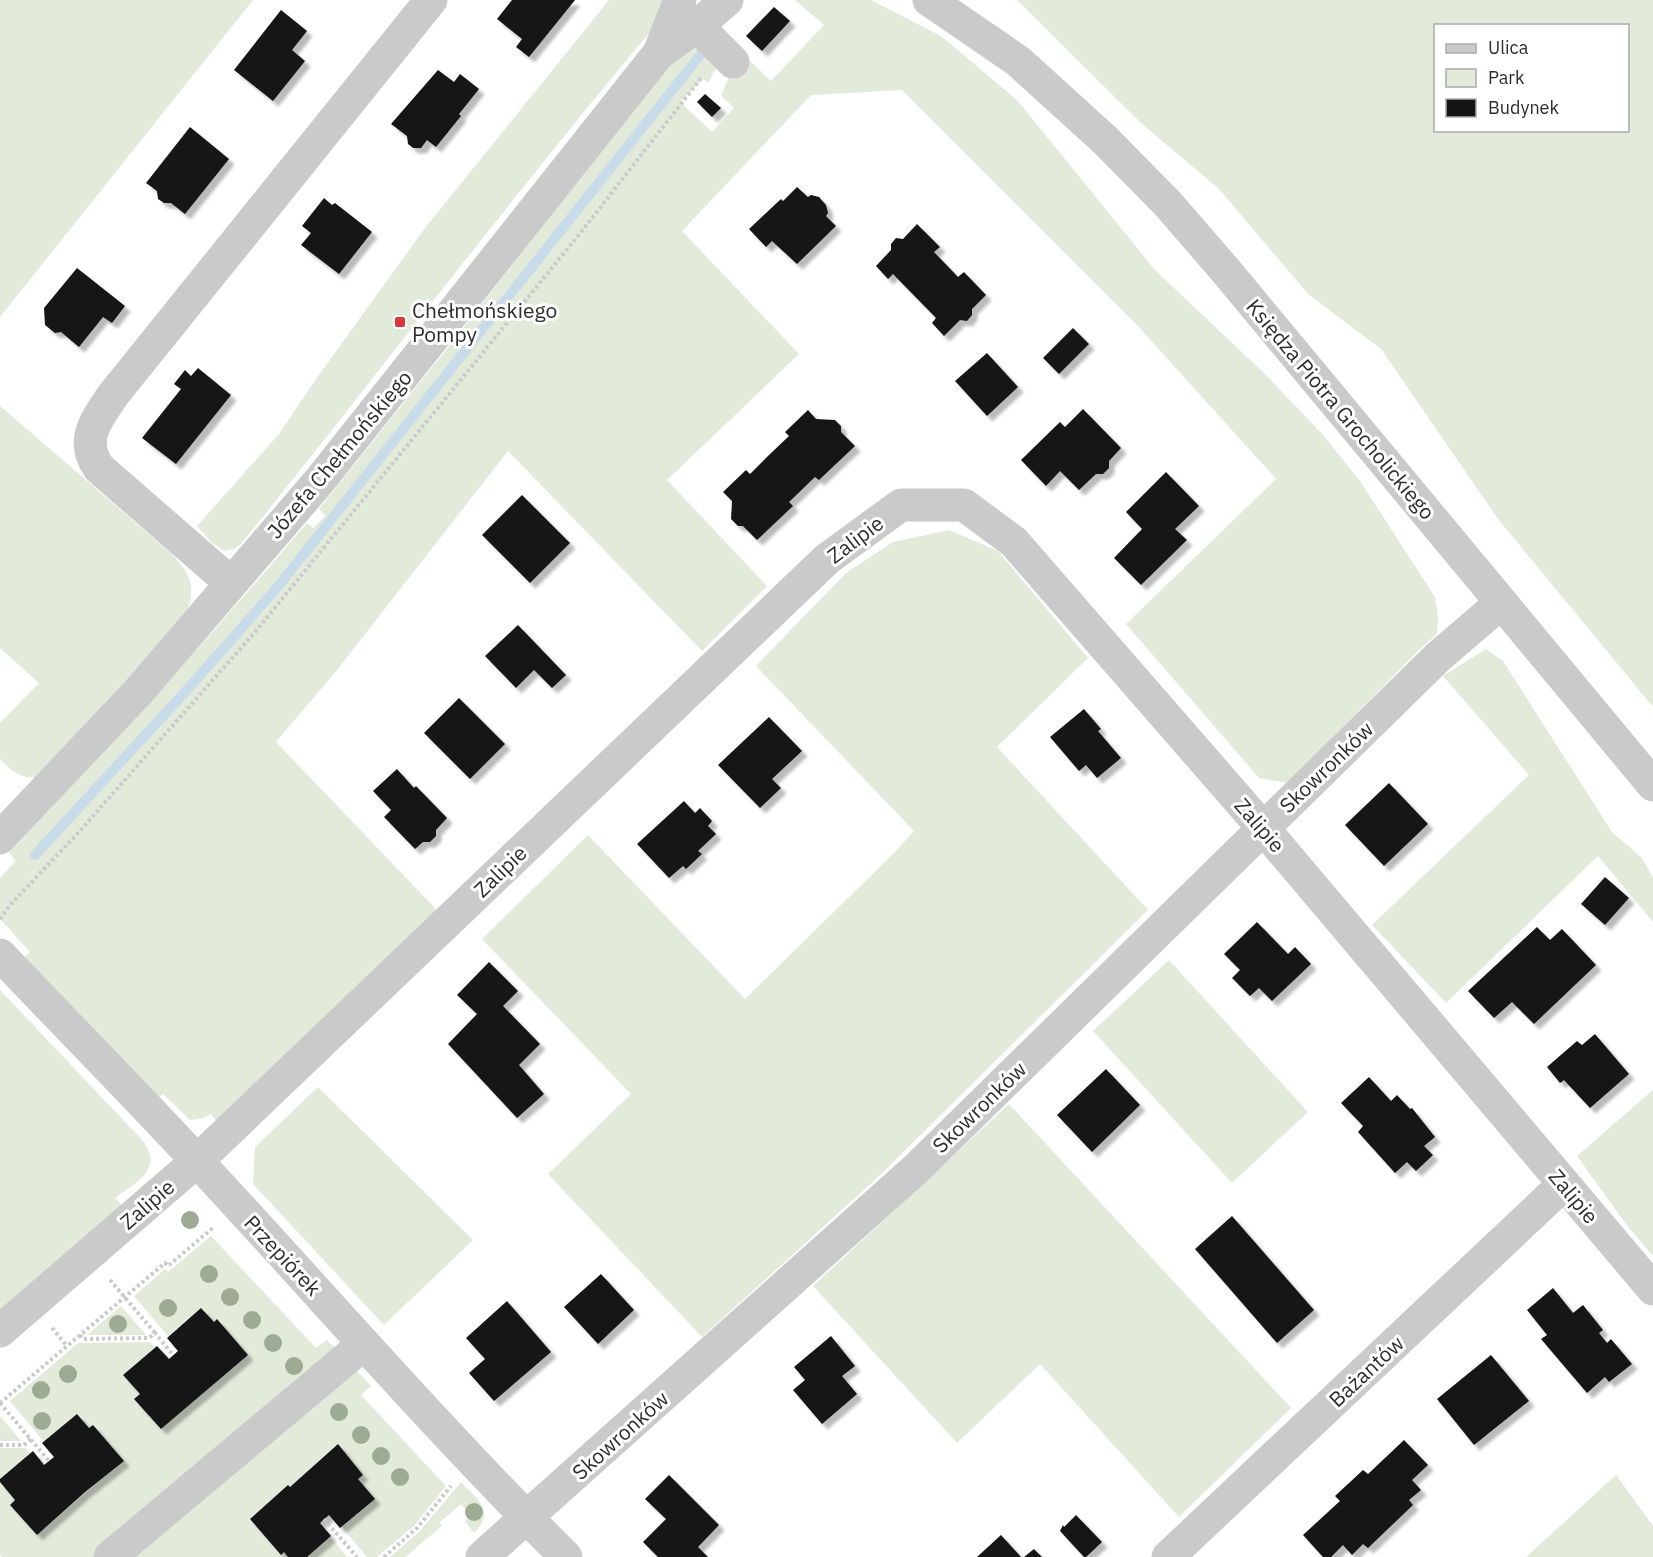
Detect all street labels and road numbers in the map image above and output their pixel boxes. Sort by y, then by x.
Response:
street label: Księdza Piotra Grocholickiego [1240,293,1442,525]
street label: Józefa Chełmońskiego [260,364,418,544]
street label: Zalipie [821,509,889,569]
street label: Skowronków [1273,715,1379,819]
street label: Zalipie [1229,792,1291,858]
street label: Zalipie [467,839,533,903]
street label: Skowronków [926,1055,1032,1159]
street label: Zalipie [1543,1163,1605,1229]
street label: Zalipie [114,1173,180,1235]
street label: Przepiórek [238,1209,328,1301]
street label: Bażantów [1322,1329,1410,1413]
street label: Skowronków [566,1384,674,1486]

